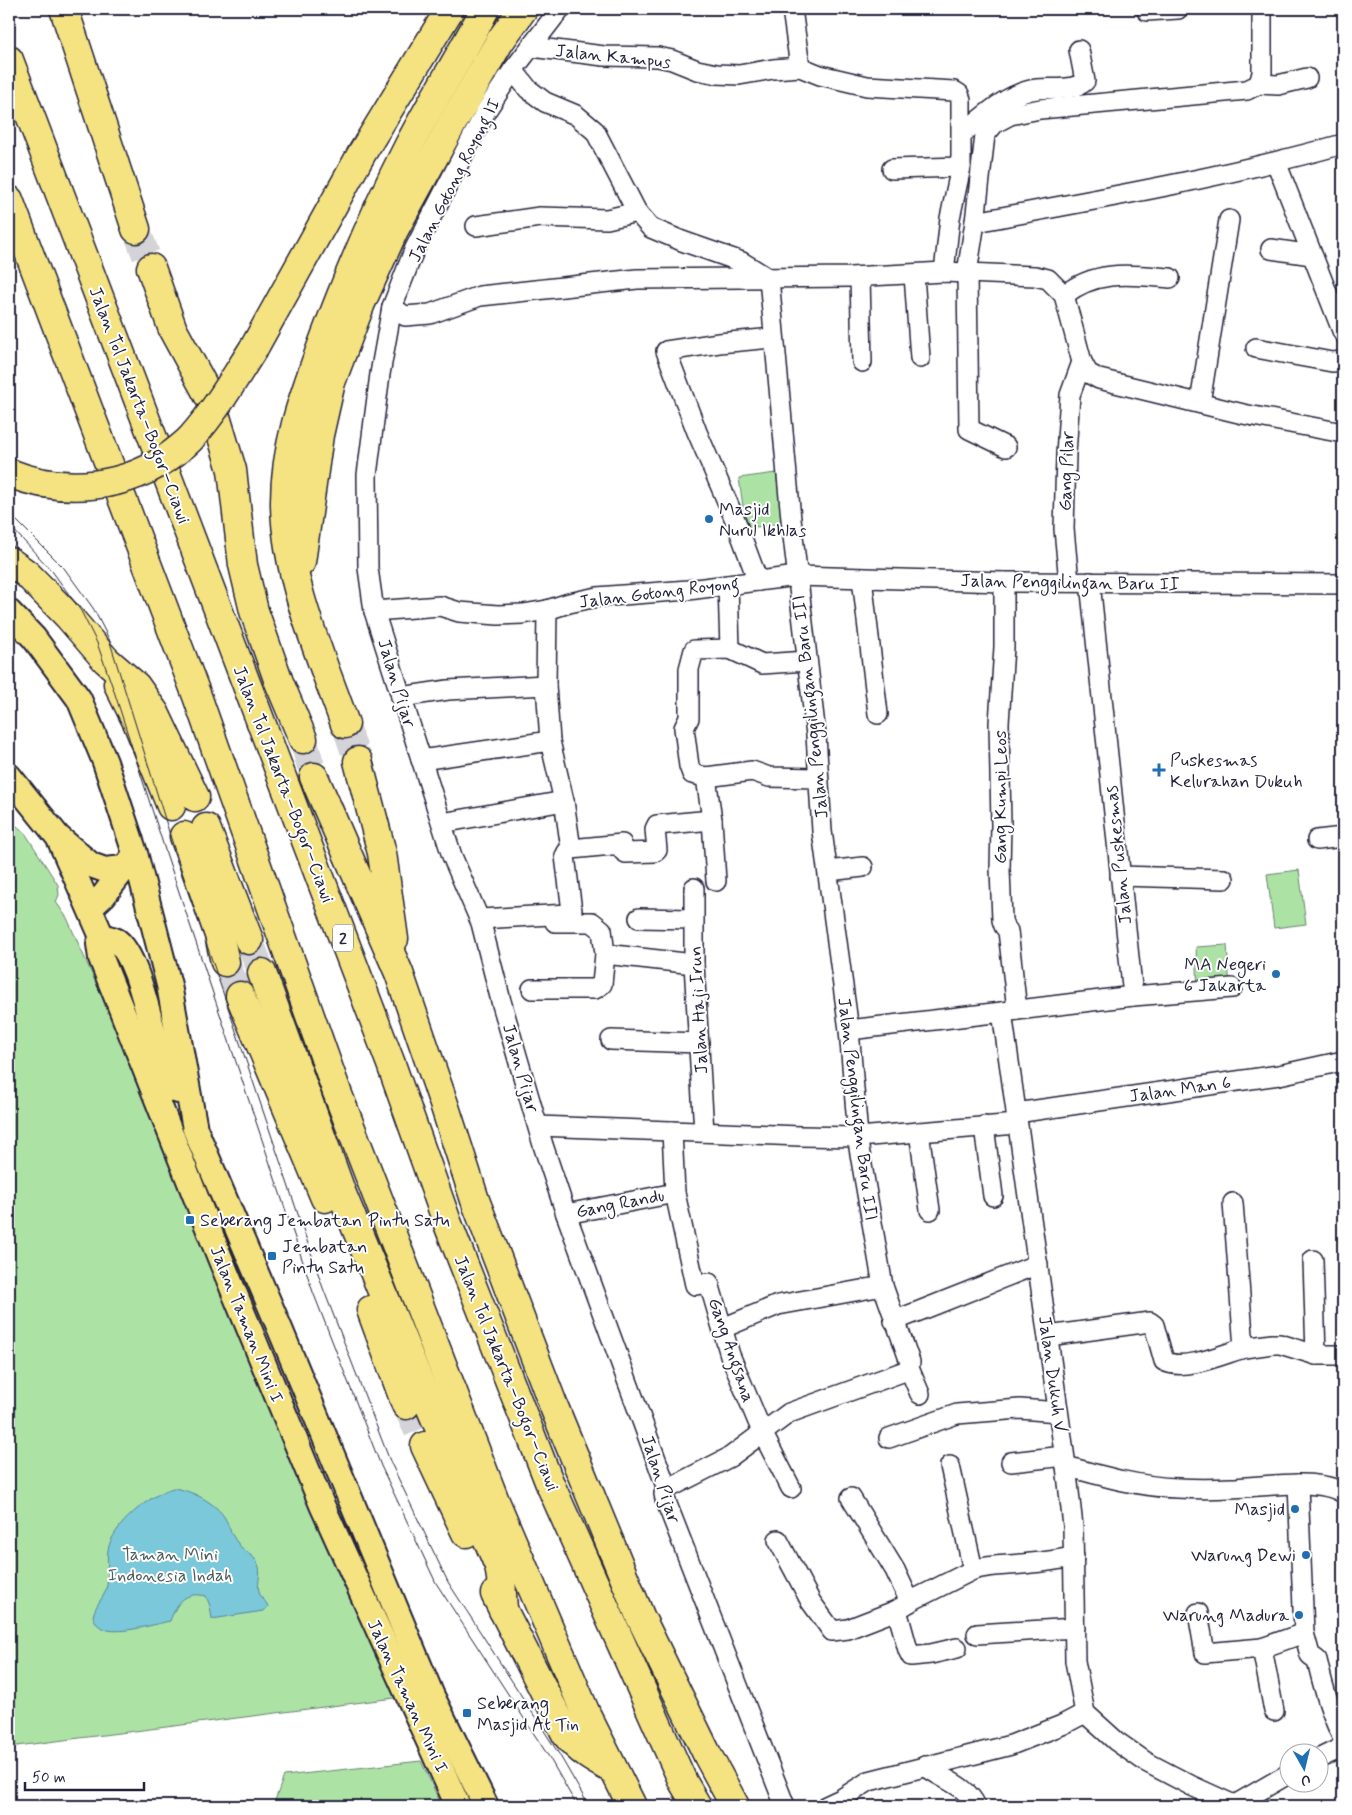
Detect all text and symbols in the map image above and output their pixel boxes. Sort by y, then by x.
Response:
street label: Jalan Kampus [554,39,672,75]
street label: Jalan Gotong Royong II [403,95,508,267]
street label: Jalan Tol Jakarta–Bogor–Ciawi [81,283,195,528]
street label: Gang Pilar [1054,430,1081,511]
place label: Masjid Nurul Ikhlas [719,498,806,543]
marker: Masjid Nurul Ikhlas [703,513,715,525]
street label: Jalan Penggilingan Baru II [960,569,1180,599]
street label: Jalan Gotong Royong [578,571,741,617]
street label: Jalan Penggilingan Baru III [787,594,837,820]
street label: Jalan Pijar [371,636,421,731]
street label: Jalan Tol Jakarta–Bogor–Ciawi [225,662,339,907]
street label: Gang Kumpi Leos [989,730,1014,864]
place label: Puskesmas Kelurahan Dukuh [1170,749,1303,794]
marker: Puskesmas Kelurahan Dukuh [1152,763,1166,777]
street label: Jalan Puskesmas [1100,784,1138,926]
road number: 2 [333,924,353,951]
street label: Jalan Haji Irun [684,945,714,1075]
place label: MA Negeri 6 Jakarta [1184,953,1266,998]
marker: MA Negeri 6 Jakarta [1270,968,1282,980]
street label: Jalan Penggilingan Baru III [829,996,883,1222]
street label: Jalan Pijar [496,1021,544,1116]
street label: Jalan Man 6 [1128,1071,1233,1109]
street label: Gang Randu [574,1184,667,1225]
place label: Seberang Jembatan Pintu Satu [200,1209,450,1234]
marker: Seberang Jembatan Pintu Satu [184,1214,196,1226]
place label: Jembatan Pintu Satu [282,1235,367,1280]
street label: Jalan Taman Mini I [204,1242,288,1406]
marker: Jembatan Pintu Satu [266,1250,278,1262]
street label: Jalan Tol Jakarta–Bogor–Ciawi [446,1252,564,1495]
street label: Gang Angsana [700,1295,760,1406]
street label: Jalan Dukuh V [1032,1314,1072,1434]
street label: Jalan Pijar [635,1432,686,1527]
place label: Masjid [1234,1498,1285,1522]
marker: Masjid [1289,1503,1301,1515]
park label: Taman Mini Indonesia Indah [108,1543,232,1588]
place label: Warung Dewi [1191,1544,1296,1568]
marker: Warung Dewi [1300,1549,1312,1561]
place label: Warung Madura [1163,1604,1289,1628]
marker: Warung Madura [1293,1609,1305,1621]
street label: Jalan Taman Mini I [361,1616,453,1777]
place label: Seberang Masjid At Tin [477,1692,579,1737]
marker: Seberang Masjid At Tin [461,1707,473,1719]
north arrow [1280,1742,1330,1792]
scale bar [25,1760,144,1792]
text: 50 m [32,1768,66,1788]
text: U [1300,1770,1311,1789]

